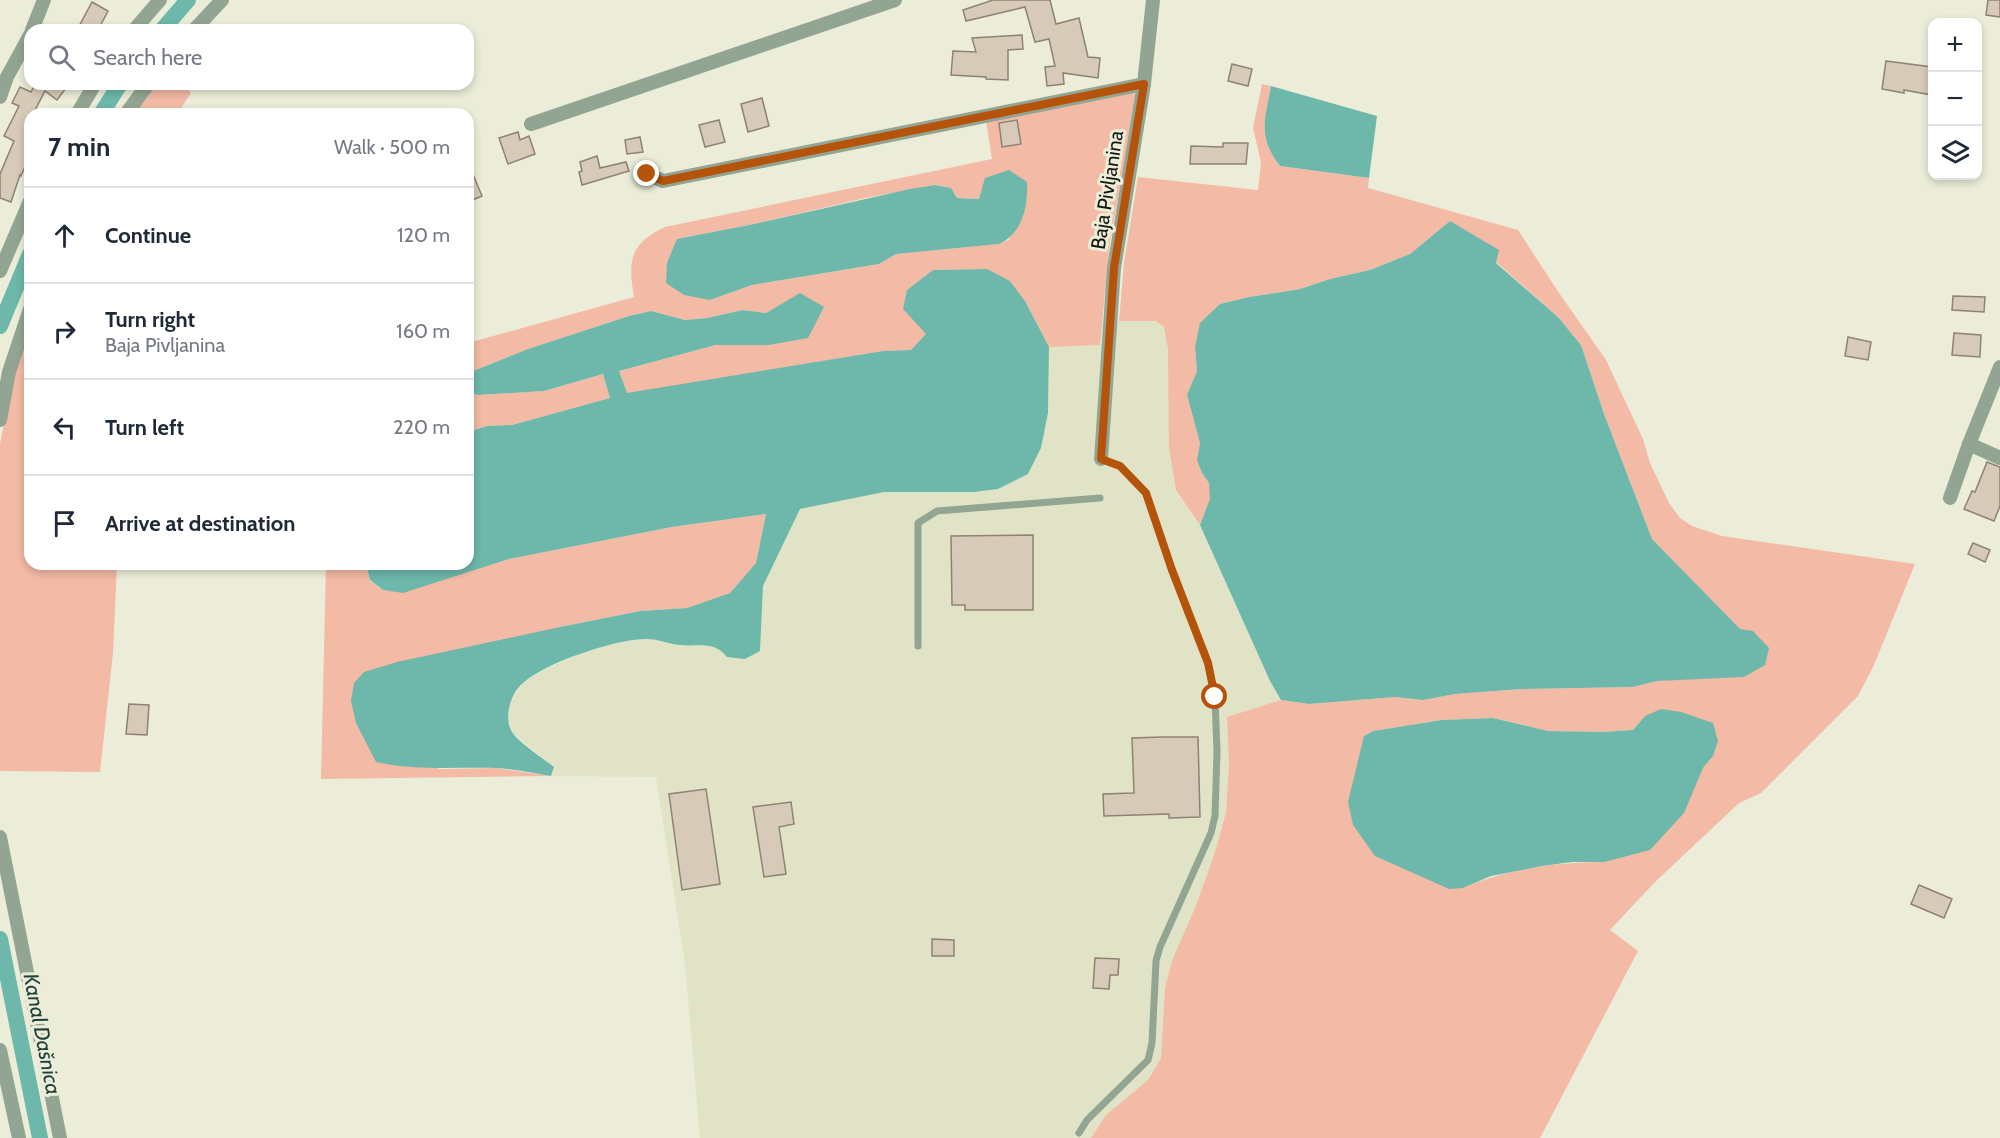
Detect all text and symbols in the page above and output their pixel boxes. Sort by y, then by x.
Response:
map controls [1928,18,1982,180]
button: + [1928,18,1982,72]
search box [24,24,474,90]
icon: search [45,41,78,74]
text: Search here [93,44,202,71]
button: − [1928,72,1982,126]
button: layers [1928,126,1982,180]
street label: Baja Pivljanina [1086,128,1128,251]
text: 7 min [48,131,110,163]
text: Walk · 500 m [334,135,450,159]
route end [633,160,659,186]
icon: ahead [48,219,81,252]
text: Continue [105,222,191,249]
text: 120 m [397,223,450,247]
text: Turn right [105,306,195,333]
icon: right [48,315,81,348]
text: 160 m [396,319,450,343]
text: Baja Pivljanina [105,333,225,357]
icon: left [48,411,81,444]
text: Turn left [105,414,184,441]
text: 220 m [393,415,450,439]
icon: arrive [48,507,81,540]
text: Arrive at destination [105,510,295,537]
route start [1201,683,1227,709]
water label: Kanal Dašnica [19,971,66,1097]

